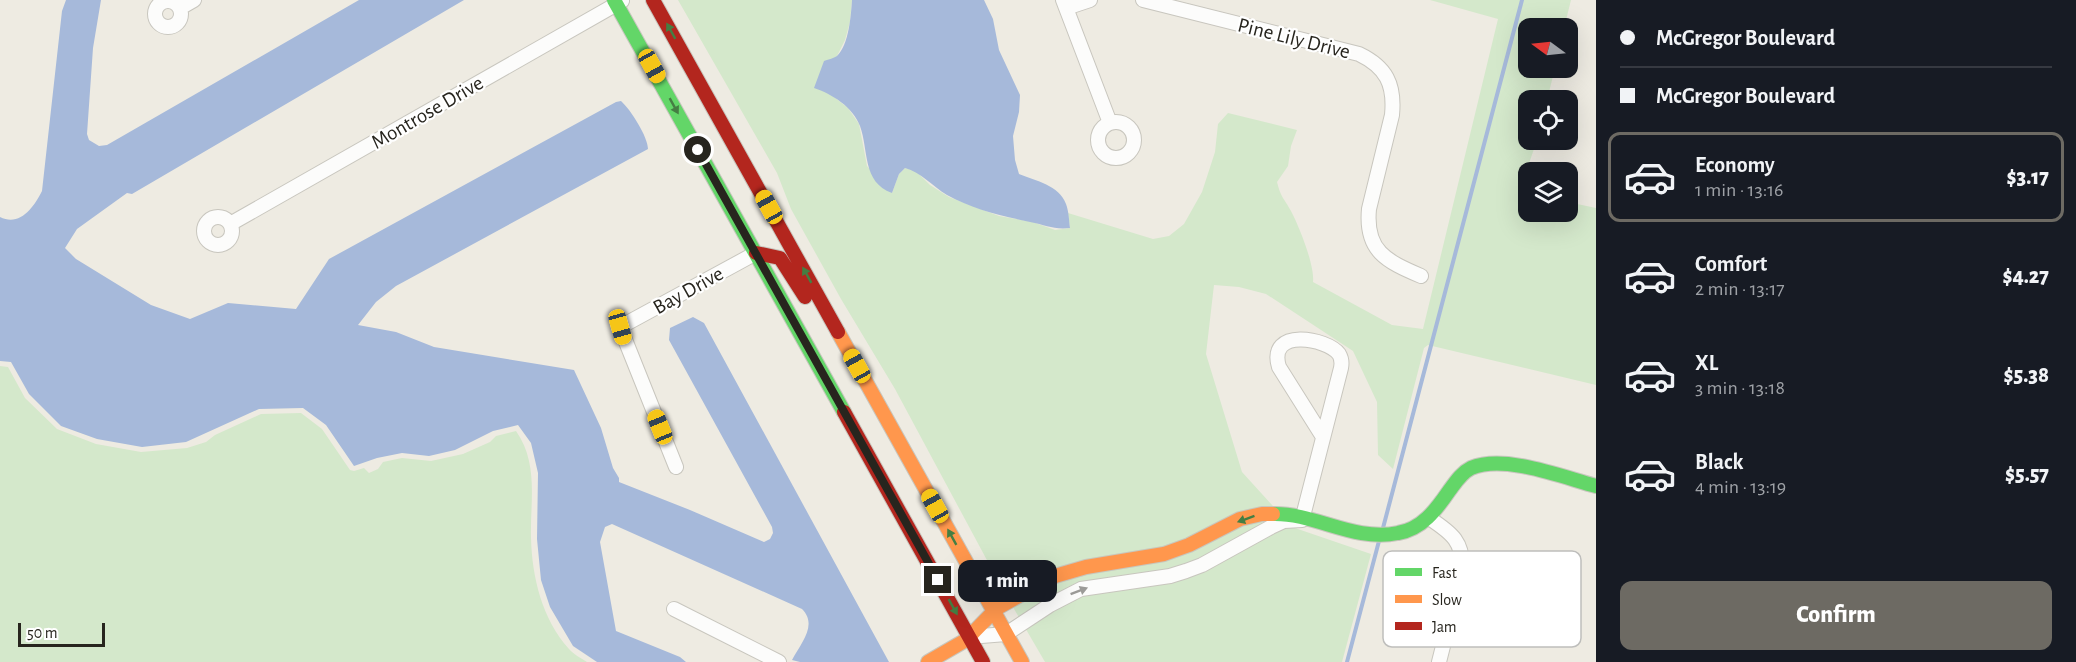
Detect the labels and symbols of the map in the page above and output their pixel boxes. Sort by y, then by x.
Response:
street label: Pine Lily Drive [1236,14,1352,63]
north arrow [1518,18,1578,78]
one-way arrow [666,23,676,40]
car [635,46,669,86]
street label: Montrose Drive [368,72,487,153]
one-way arrow [669,98,679,115]
route start [684,136,711,163]
car [752,187,786,227]
street label: Bay Drive [650,263,727,318]
one-way arrow [802,266,812,283]
car [606,307,634,347]
car [840,346,874,386]
car [645,407,675,447]
car [918,486,952,526]
one-way arrow [1237,515,1255,524]
one-way arrow [947,529,957,546]
legend [1383,551,1581,647]
callout: 1 min [959,559,1058,601]
text: Fast [1432,565,1457,581]
route end [924,566,951,593]
one-way arrow [1070,586,1088,596]
text: Slow [1432,592,1462,608]
one-way arrow [948,598,958,615]
text: Jam [1432,619,1457,635]
scale bar [18,620,105,648]

